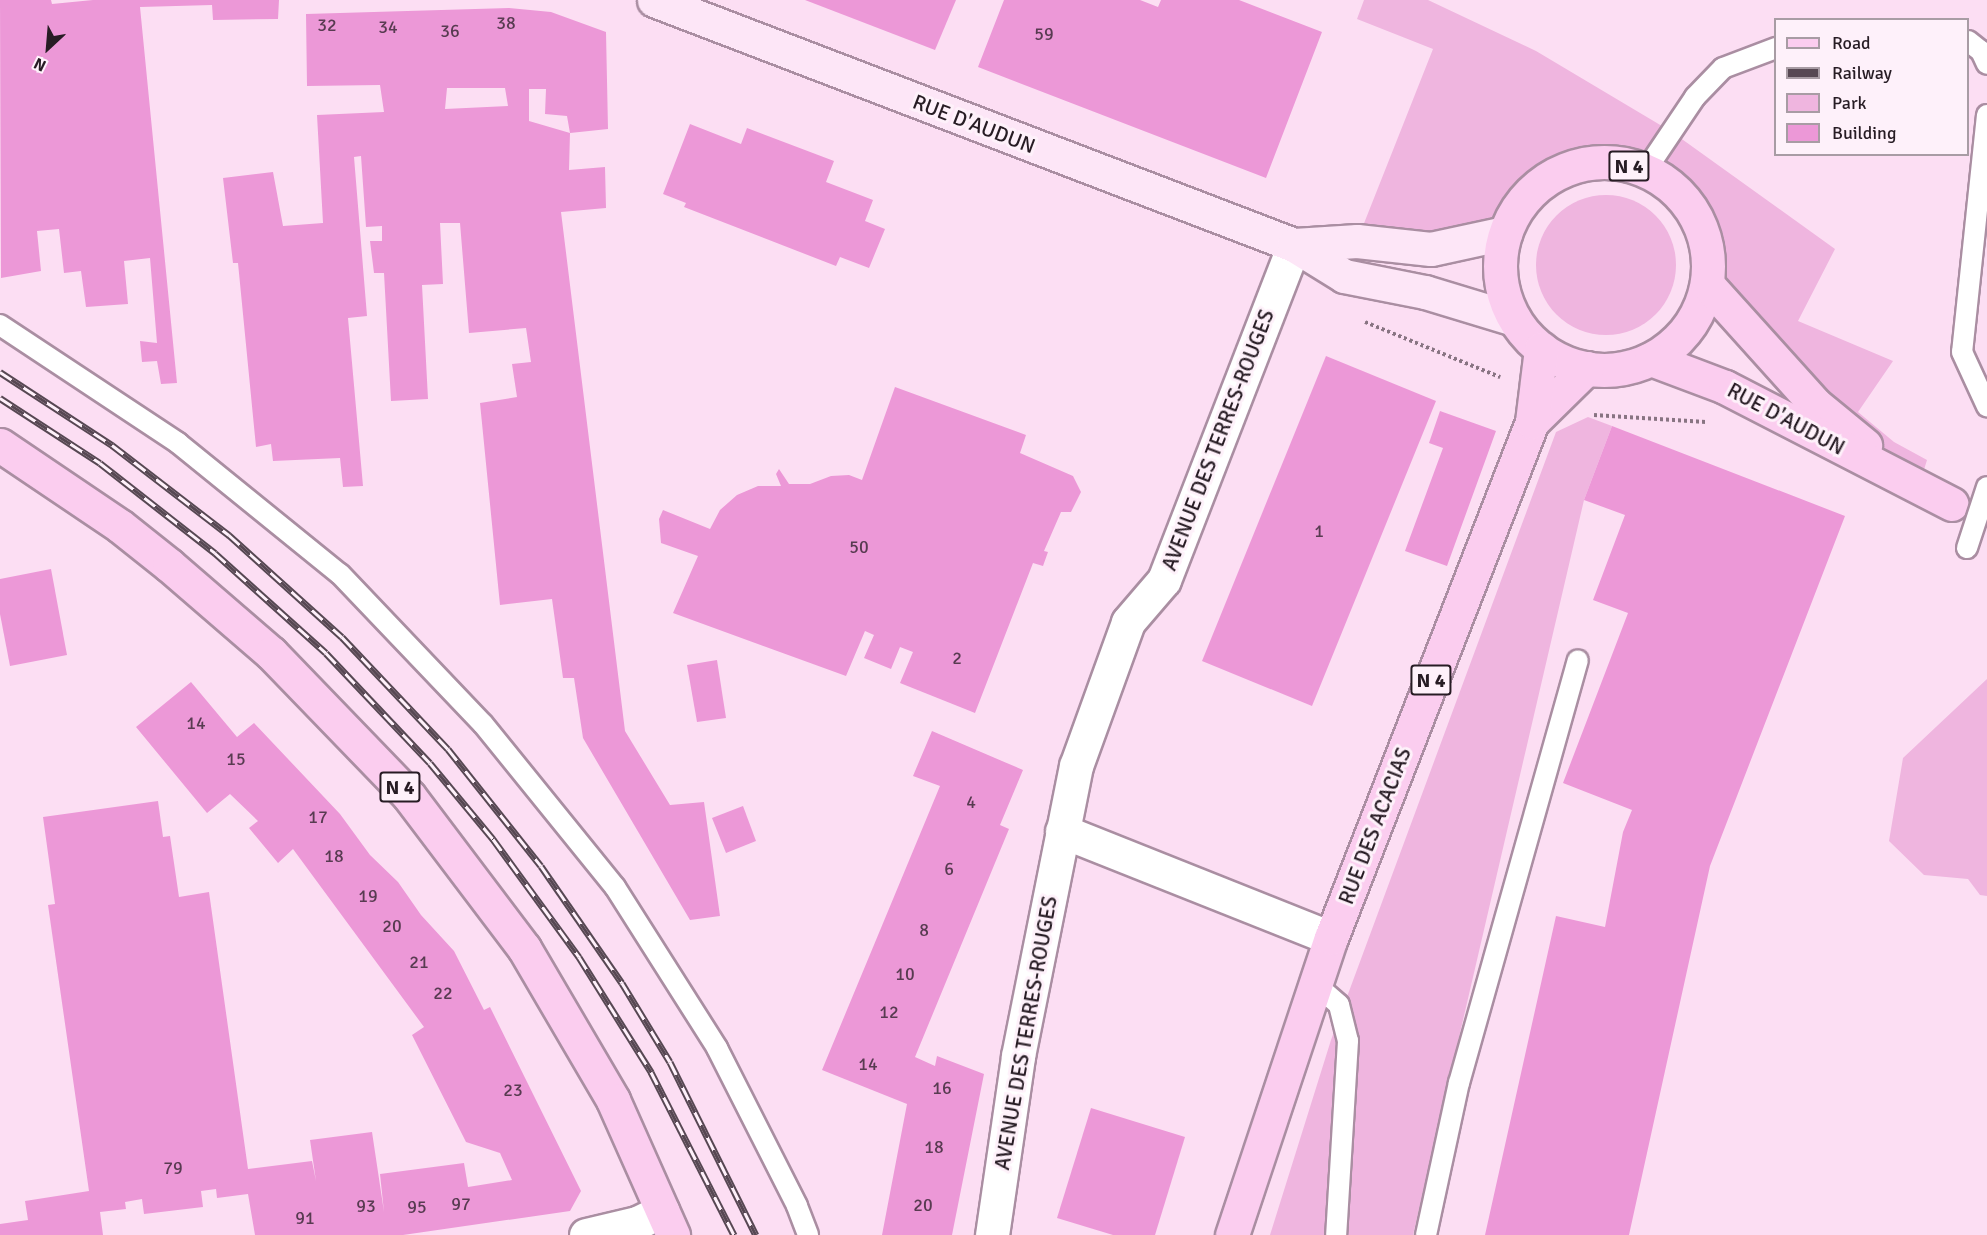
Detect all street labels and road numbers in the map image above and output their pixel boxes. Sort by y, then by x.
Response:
street label: RUE D'AUDUN [909,89,1039,159]
road number: N 4 [1608,149,1650,183]
street label: AVENUE DES TERRES-ROUGES [1156,306,1280,574]
street label: RUE D'AUDUN [1723,378,1849,460]
road number: N 4 [1410,663,1452,697]
street label: RUE DES ACACIAS [1334,744,1416,908]
road number: N 4 [379,770,421,804]
street label: AVENUE DES TERRES-ROUGES [989,894,1063,1172]

